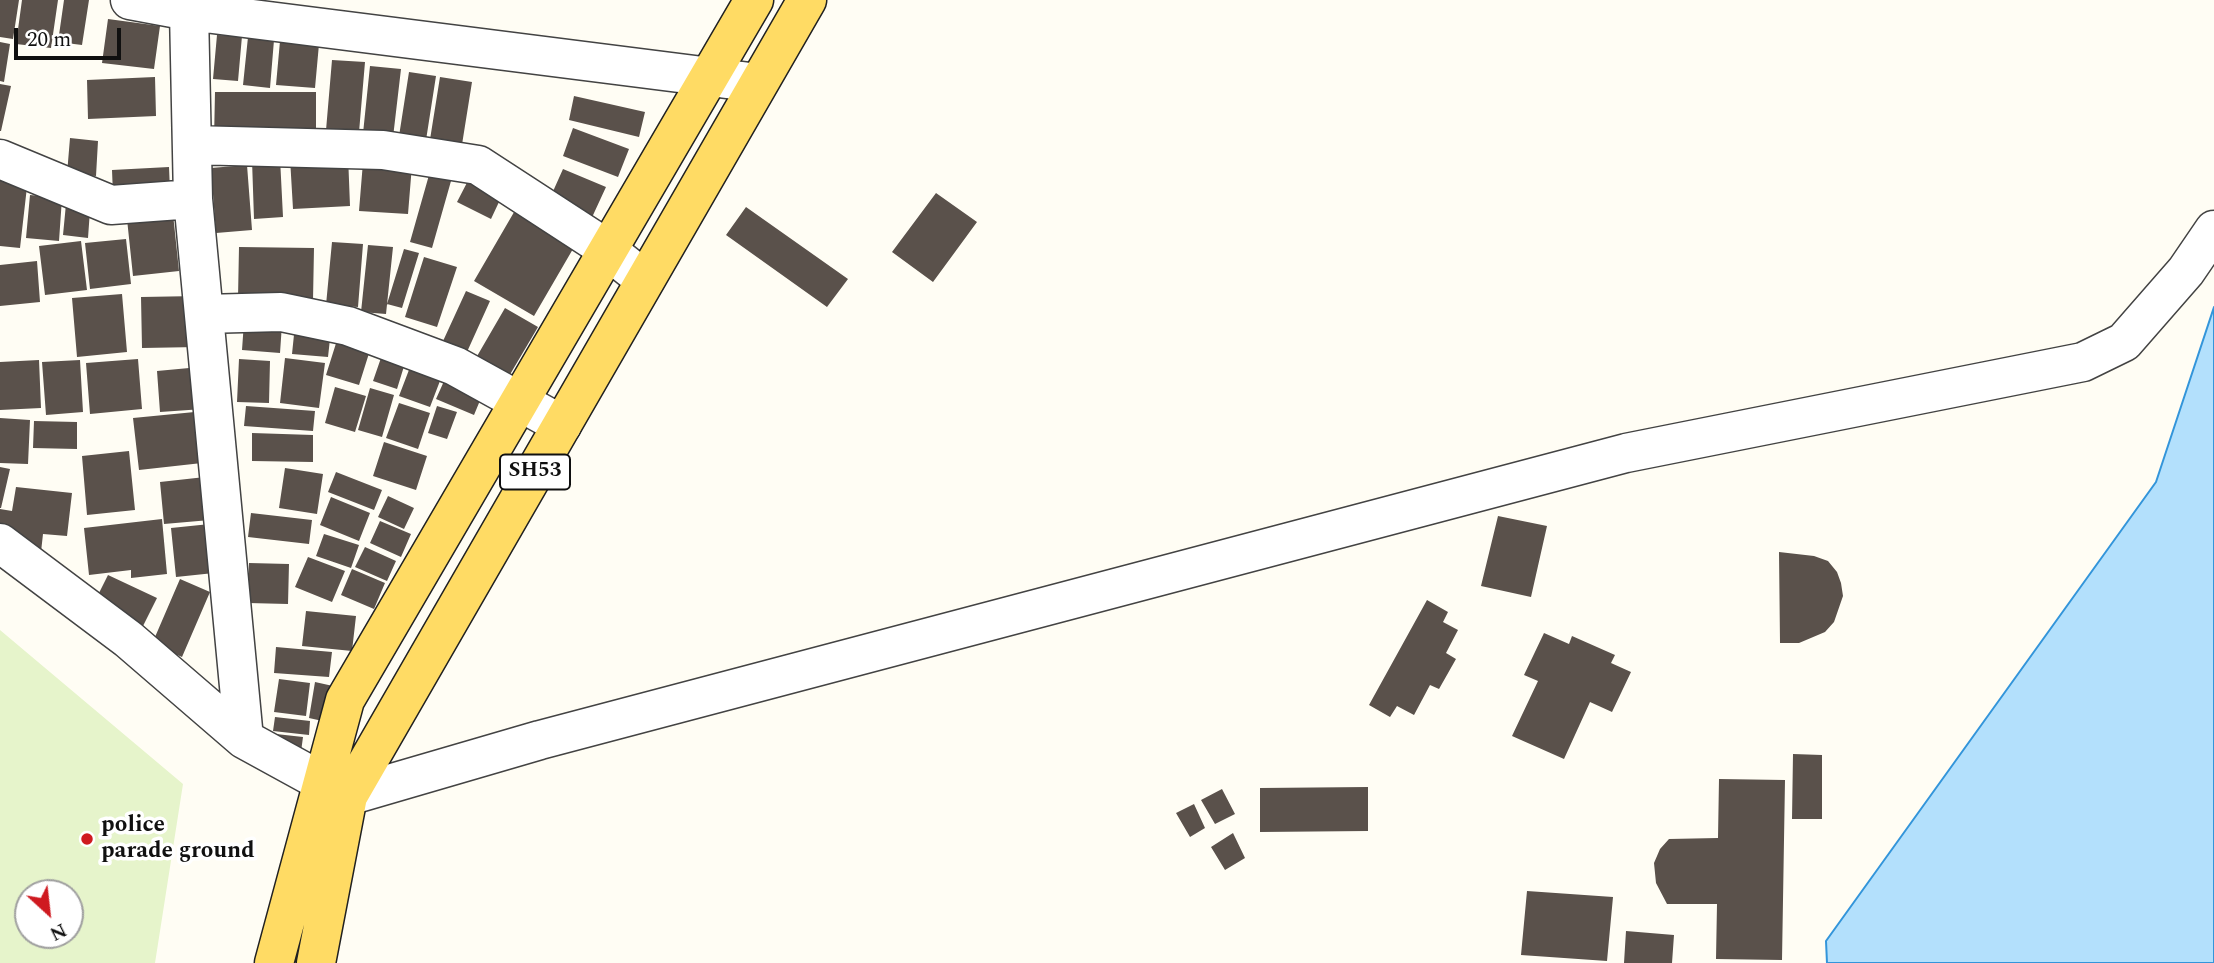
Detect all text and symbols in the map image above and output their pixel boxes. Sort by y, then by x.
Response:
scale bar [18,14,124,58]
text: 20 m [27,24,71,56]
road number: SH53 [500,454,570,490]
place label: police parade ground [101,812,255,866]
marker: police parade ground [79,831,95,847]
north arrow [14,879,84,949]
text: N [44,915,71,948]

